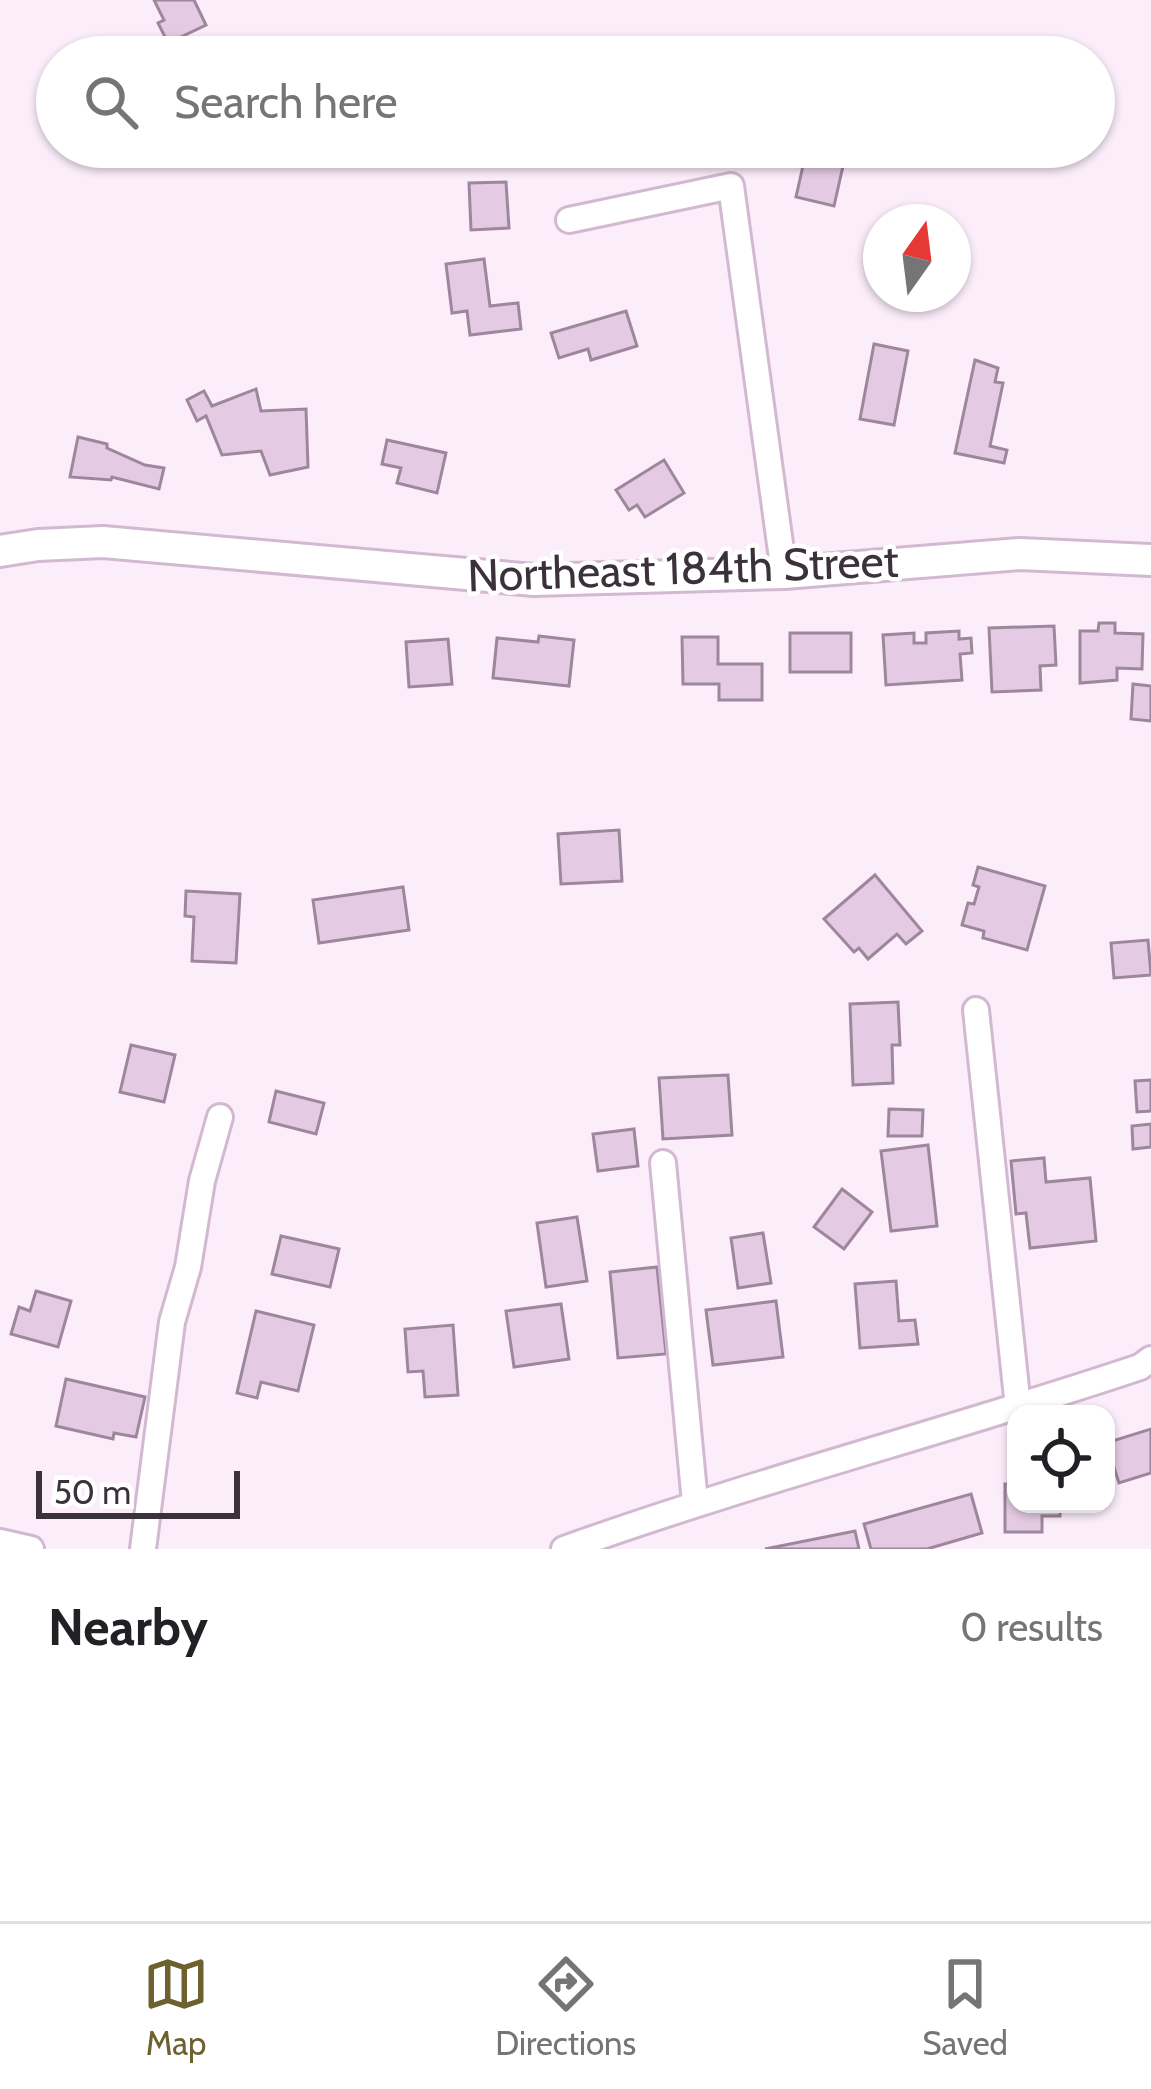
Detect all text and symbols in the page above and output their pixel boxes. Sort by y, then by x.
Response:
search box [36,36,1115,168]
icon: search [78,69,144,135]
text: Search here [174,75,398,129]
north arrow [863,204,971,312]
street label: Northeast 184th Street [466,533,900,603]
map controls [1007,1405,1115,1513]
button: locate [1007,1405,1115,1513]
scale bar [36,1465,240,1518]
text: 50 m [54,1472,131,1512]
text: Nearby [48,1596,208,1658]
text: 0 results [960,1603,1103,1651]
tab: Map [143,1951,209,2063]
tab: Directions [495,1951,636,2063]
tab: Saved [922,1951,1008,2063]

